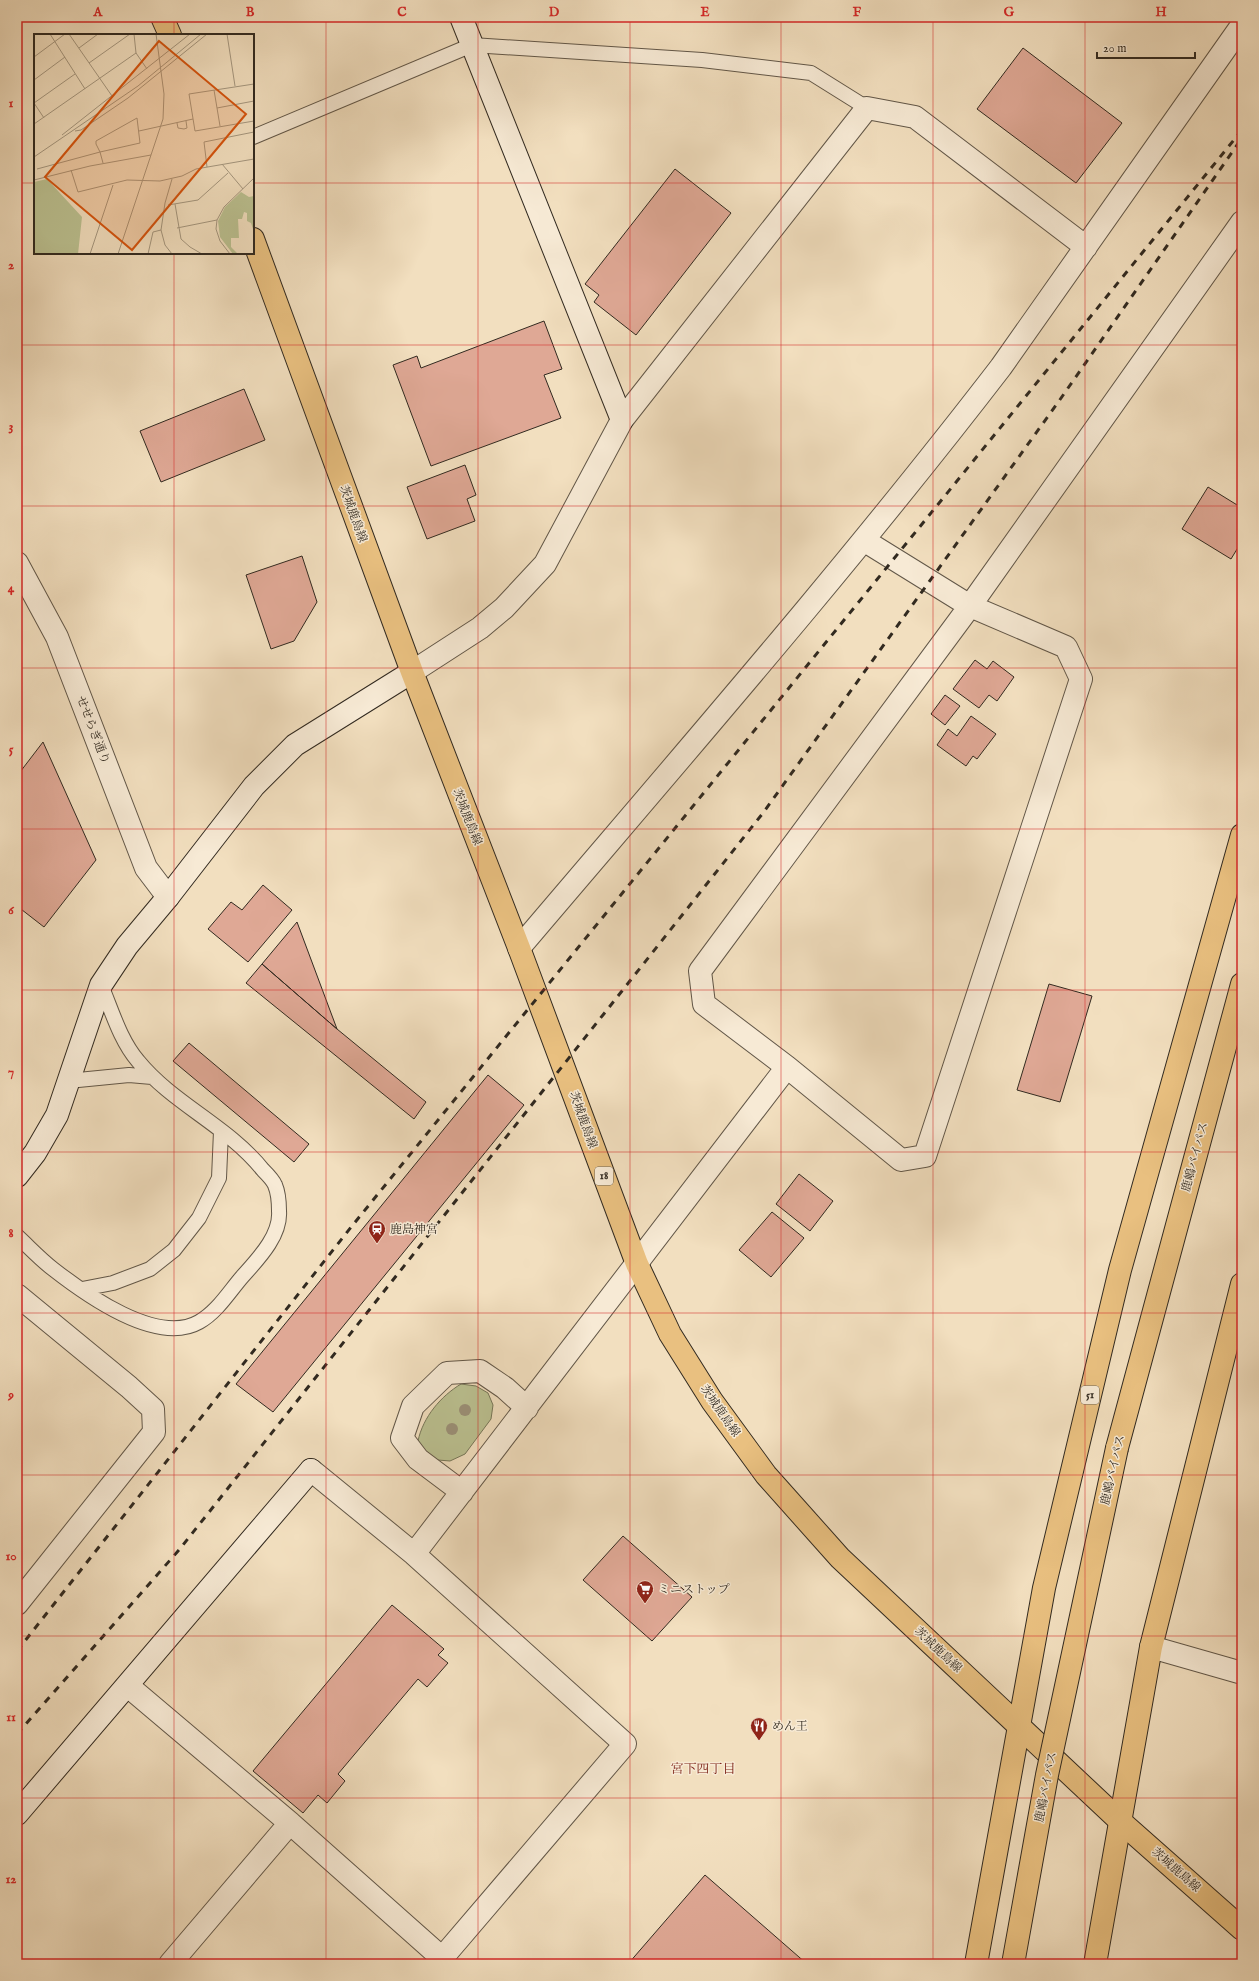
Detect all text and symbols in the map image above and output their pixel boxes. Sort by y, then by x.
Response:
text: A [93,4,104,21]
text: B [246,4,255,21]
text: C [397,4,407,21]
text: D [549,4,560,21]
text: E [700,4,710,21]
text: F [853,4,862,21]
text: G [1004,4,1015,21]
text: H [1155,4,1167,21]
inset map [34,34,254,254]
scale bar [1097,34,1195,60]
text: 20 m [1103,41,1126,56]
text: 1 [9,95,14,112]
text: 2 [8,257,14,274]
text: 3 [9,418,14,435]
street label: 茨城鹿島線 [336,483,370,545]
text: 4 [8,580,15,597]
street label: せせらぎ通り [73,694,113,766]
text: 5 [9,741,14,758]
street label: 茨城鹿島線 [449,786,485,848]
text: 6 [8,902,14,919]
text: 7 [8,1064,14,1081]
street label: 茨城鹿島線 [566,1089,600,1151]
street label: 鹿嶋バイパス [1178,1120,1212,1194]
road number: 18 [595,1167,613,1185]
station icon: 鹿島神宮 [367,1219,387,1244]
place label: 鹿島神宮 [390,1222,438,1237]
text: 8 [8,1225,14,1242]
street label: 茨城鹿島線 [697,1382,743,1440]
road number: 51 [1081,1386,1099,1404]
text: 9 [7,1387,14,1404]
street label: 鹿嶋バイパス [1098,1433,1128,1507]
text: 10 [5,1548,17,1565]
supermarket icon: ミニストップ [635,1579,655,1604]
place label: ミニストップ [658,1582,730,1597]
street label: 茨城鹿島線 [911,1624,965,1676]
text: 11 [6,1709,16,1726]
restaurant icon: めん王 [749,1716,769,1741]
place label: めん王 [772,1719,808,1734]
street label: 鹿嶋バイパス [1032,1750,1060,1824]
district label: 宮下四丁目 [670,1761,736,1778]
street label: 茨城鹿島線 [1148,1845,1204,1895]
text: 12 [6,1871,16,1888]

